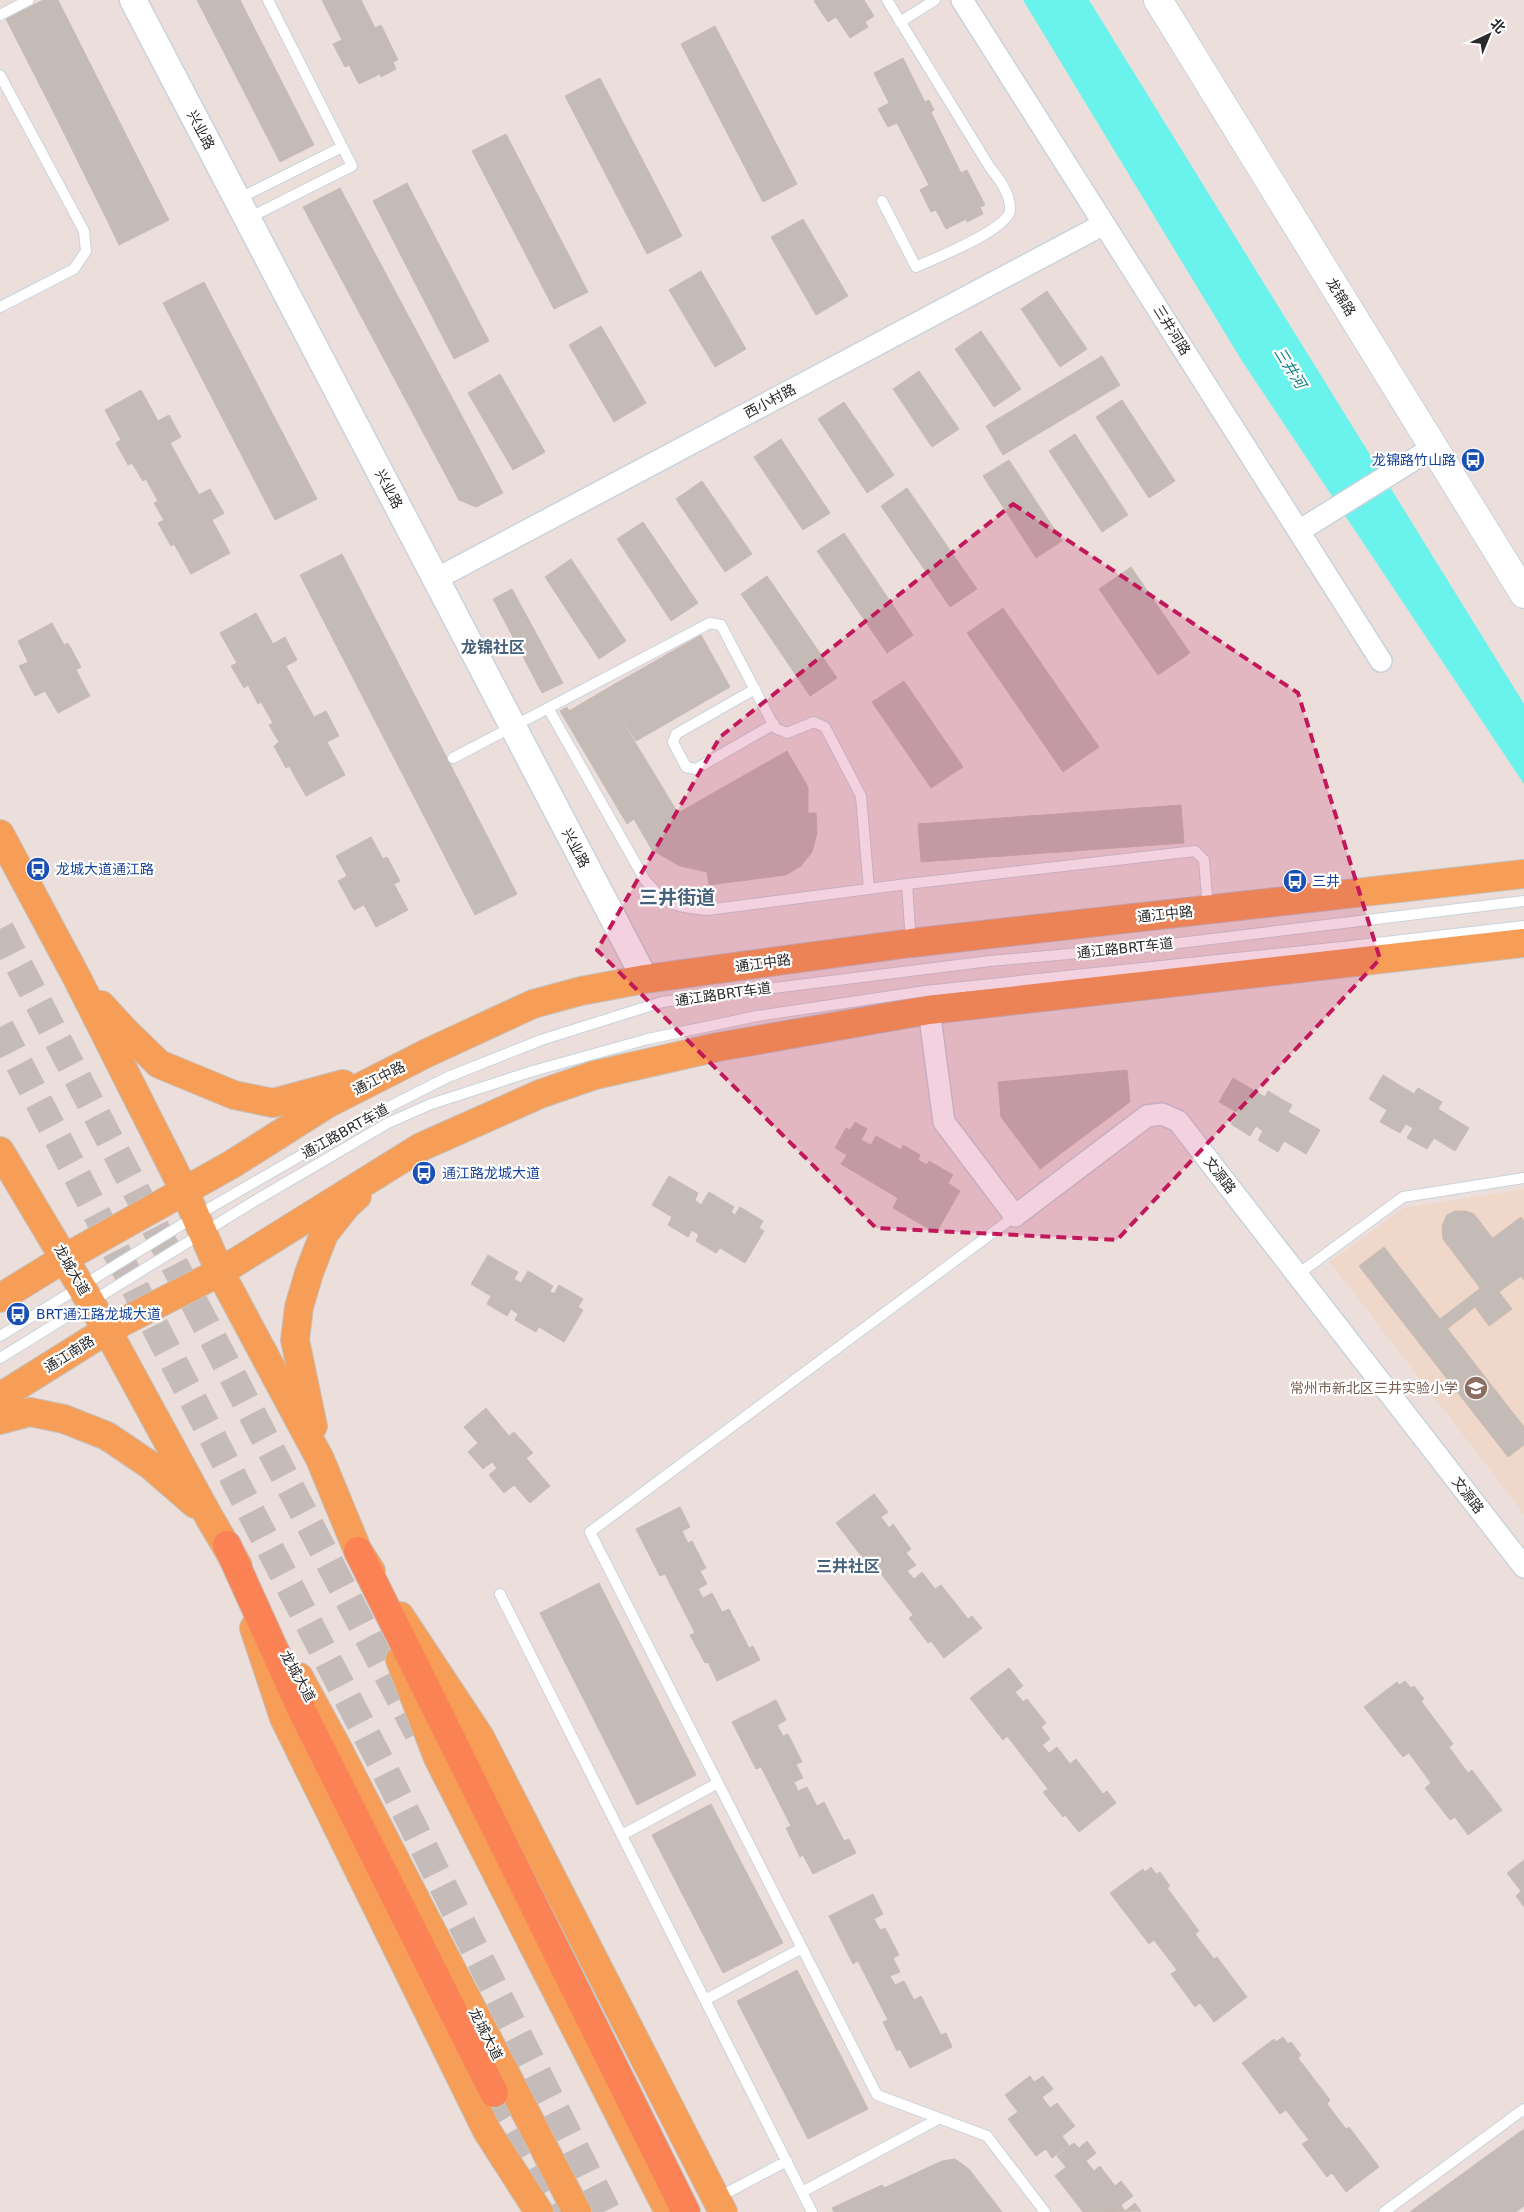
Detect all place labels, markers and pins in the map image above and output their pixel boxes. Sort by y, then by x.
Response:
bus stop icon: 龙锦路竹山路 [1460,447,1486,473]
place label: 龙锦路竹山路 [1372,452,1456,468]
bus stop icon: 龙城大道通江路 [25,856,51,882]
place label: 龙城大道通江路 [56,861,154,877]
bus stop icon: 三井 [1282,868,1308,894]
place label: 三井 [1312,873,1340,889]
bus stop icon: 通江路龙城大道 [411,1160,437,1186]
place label: 通江路龙城大道 [442,1165,540,1181]
bus stop icon: BRT通江路龙城大道 [5,1301,31,1327]
place label: BRT通江路龙城大道 [36,1306,161,1322]
school or university icon: 常州市新北区三井实验小学 [1463,1375,1489,1401]
place label: 常州市新北区三井实验小学 [1290,1380,1458,1396]

